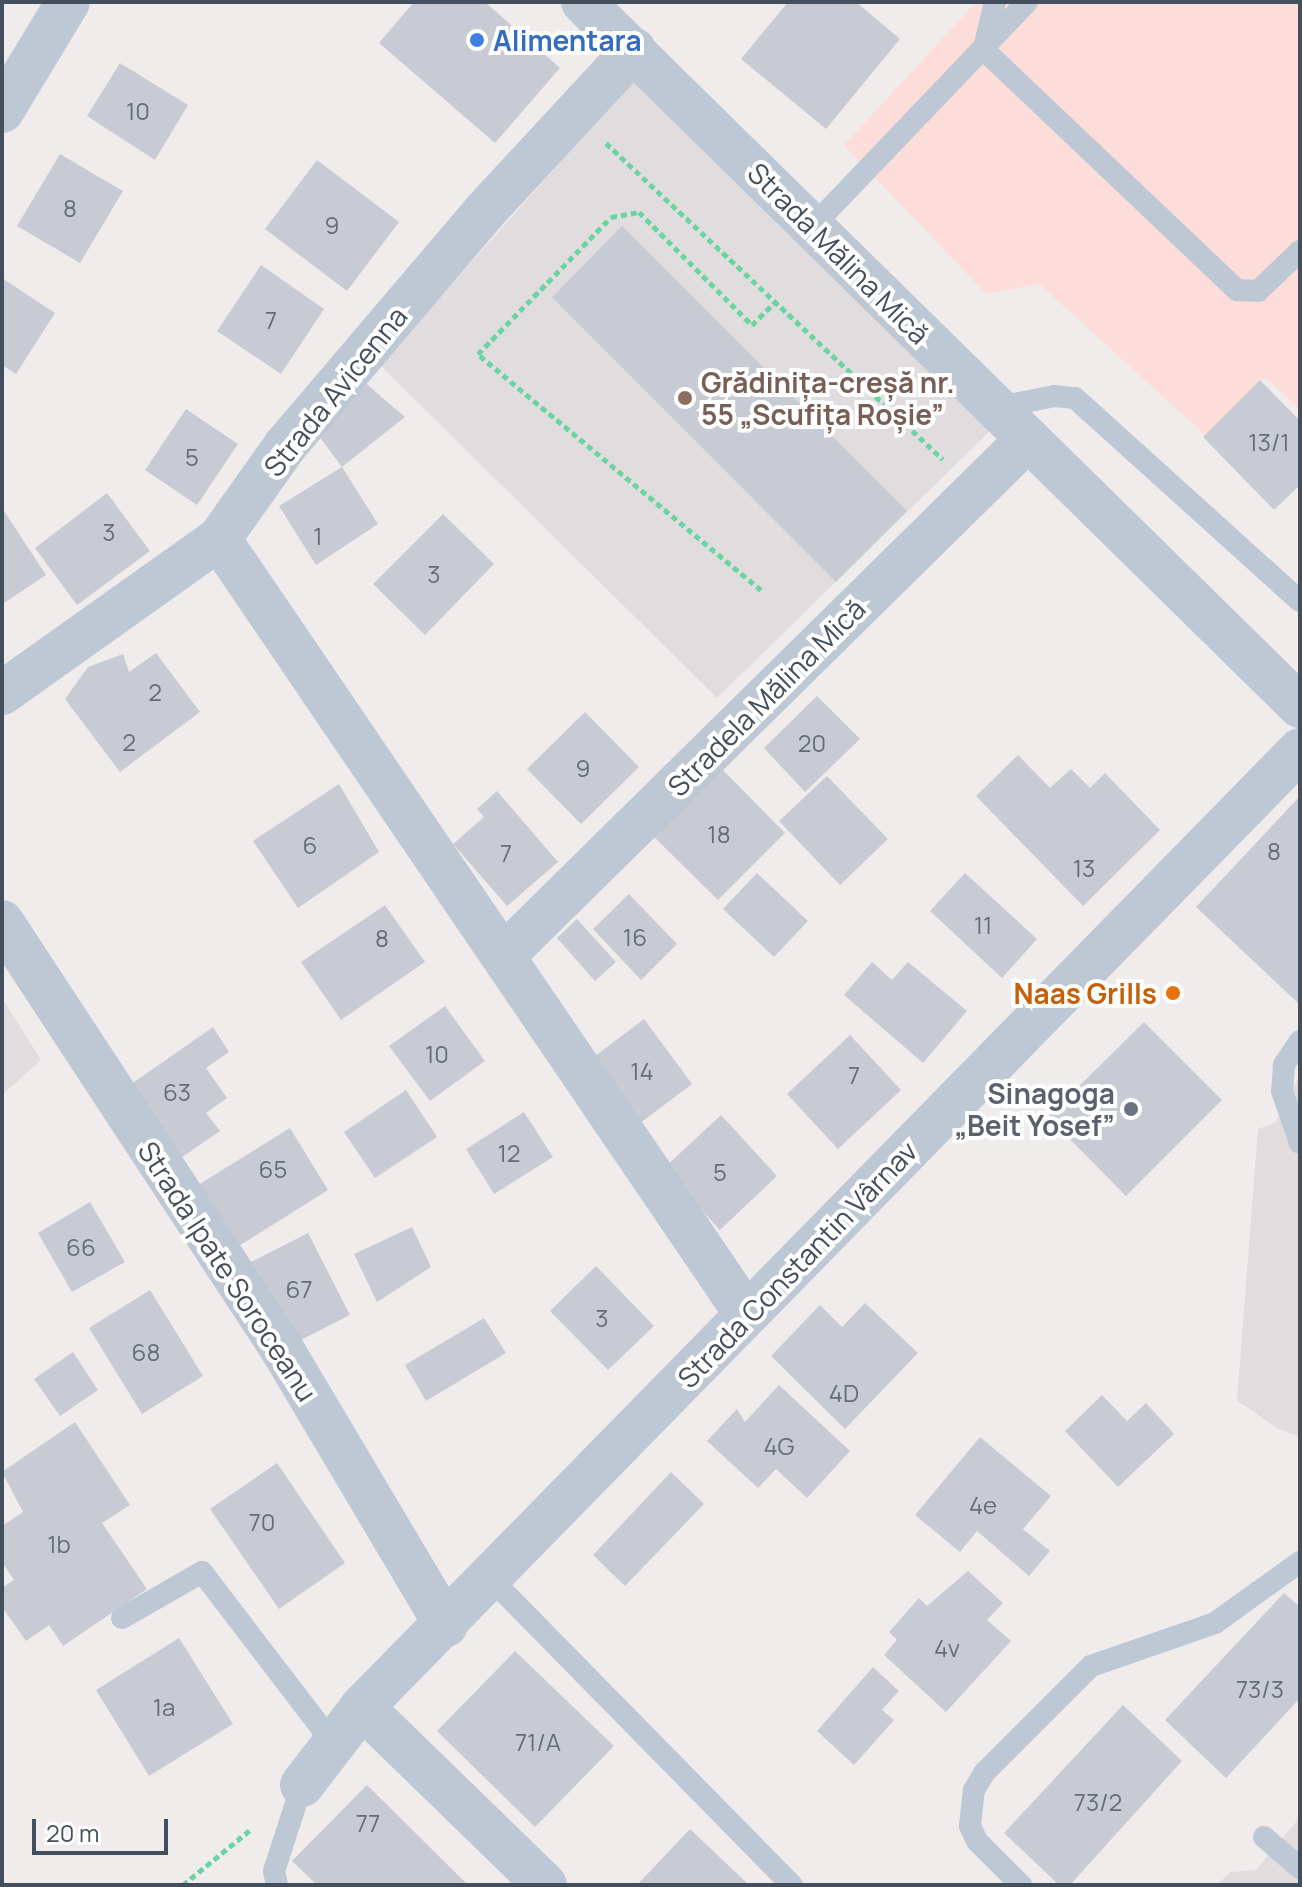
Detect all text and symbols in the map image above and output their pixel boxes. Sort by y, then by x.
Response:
place label: Alimentara [493,23,642,57]
marker: Alimentara [468,31,486,49]
house number: 10 [126,97,150,125]
street label: Strada Mălina Mică [741,155,937,351]
house number: 8 [63,194,77,222]
house number: 9 [325,211,339,239]
street label: Strada Avicenna [256,299,414,483]
house number: 7 [265,306,277,334]
place label: Grădinița-creșă nr. 55 „Scufița Roșie” [701,365,955,431]
marker: Grădinița-creșă nr. 55 „Scufița Roșie” [676,389,694,407]
house number: 13/1 [1248,428,1290,456]
house number: 5 [185,443,199,471]
house number: 3 [102,518,116,546]
house number: 1 [313,522,323,550]
house number: 3 [427,560,441,588]
street label: Stradela Mălina Mică [660,591,872,803]
house number: 2 [148,678,162,706]
house number: 2 [122,728,136,756]
house number: 20 [798,729,826,757]
house number: 9 [576,754,590,782]
house number: 18 [707,820,731,848]
house number: 6 [303,831,317,859]
house number: 8 [1267,837,1281,865]
house number: 7 [500,839,512,867]
house number: 13 [1073,854,1095,882]
house number: 11 [974,911,992,939]
house number: 16 [623,923,647,951]
house number: 8 [375,924,389,952]
place label: Naas Grills [1013,976,1157,1010]
marker: Naas Grills [1164,984,1182,1002]
house number: 10 [425,1040,449,1068]
house number: 14 [630,1057,654,1085]
house number: 7 [848,1061,860,1089]
place label: Sinagoga „Beit Yosef” [954,1076,1115,1142]
house number: 63 [163,1078,191,1106]
marker: Sinagoga „Beit Yosef” [1122,1100,1140,1118]
street label: Strada Constantin Vârnav [670,1134,924,1394]
street label: Strada Ipate Soroceanu [131,1135,325,1407]
house number: 12 [497,1139,521,1167]
house number: 65 [259,1155,287,1183]
house number: 5 [713,1158,727,1186]
house number: 66 [66,1233,96,1261]
house number: 67 [286,1275,312,1303]
house number: 3 [595,1304,609,1332]
house number: 68 [132,1338,160,1366]
house number: 4D [829,1379,859,1407]
house number: 4G [763,1432,795,1460]
house number: 4e [969,1491,997,1519]
house number: 70 [249,1508,275,1536]
house number: 1b [47,1530,71,1558]
house number: 4v [934,1634,960,1662]
house number: 73/3 [1236,1675,1284,1703]
house number: 1a [153,1693,175,1721]
house number: 71/A [515,1728,561,1756]
house number: 73/2 [1074,1788,1122,1816]
scale bar [36,1803,172,1853]
house number: 77 [356,1809,380,1837]
text: 20 m [46,1816,99,1849]

